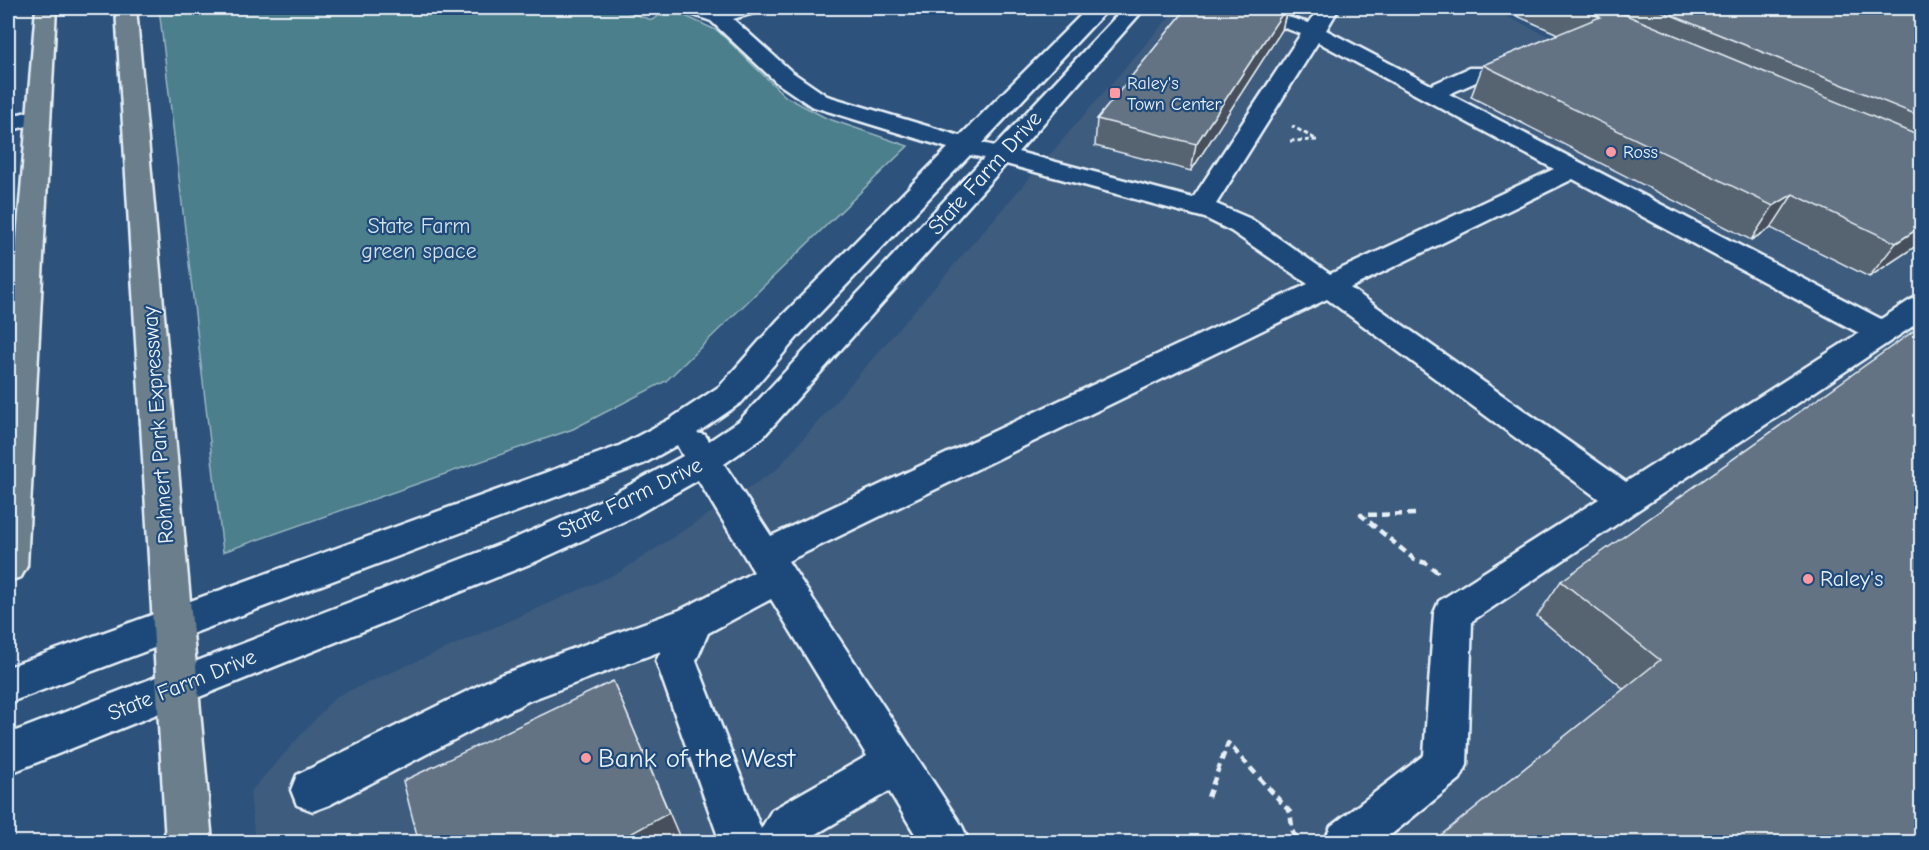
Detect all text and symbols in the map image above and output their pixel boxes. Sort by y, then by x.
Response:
place label: Raley's Town Center [1127,73,1222,115]
marker: Raley's Town Center [1108,86,1122,100]
street label: State Farm Drive [923,106,1047,240]
place label: Ross [1623,142,1658,163]
marker: Ross [1604,145,1618,159]
park label: State Farm green space [361,213,477,264]
street label: Rohnert Park Expressway [137,305,179,545]
street label: State Farm Drive [553,452,707,544]
place label: Raley's [1820,566,1883,592]
marker: Raley's [1801,572,1815,586]
street label: State Farm Drive [104,643,260,727]
place label: Bank of the West [598,743,796,774]
marker: Bank of the West [579,751,593,765]

